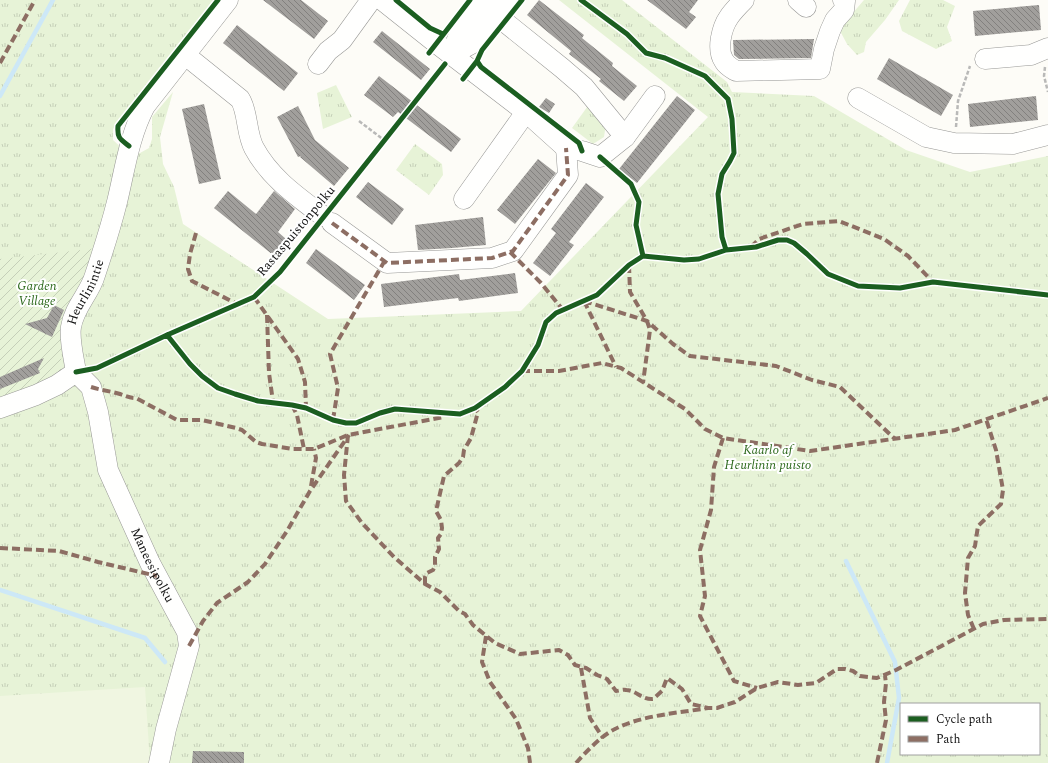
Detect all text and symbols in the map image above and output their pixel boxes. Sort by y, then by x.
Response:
street label: Rastaspuistonpolku [252,181,340,281]
street label: Heurlinintie [62,257,110,328]
park label: Garden Village [17,276,57,311]
park label: Kaarlo af Heurlinin puisto [725,440,811,475]
street label: Maneesipolku [125,524,179,606]
legend [900,703,1040,755]
text: Cycle path [936,710,993,729]
text: Path [936,730,961,749]

